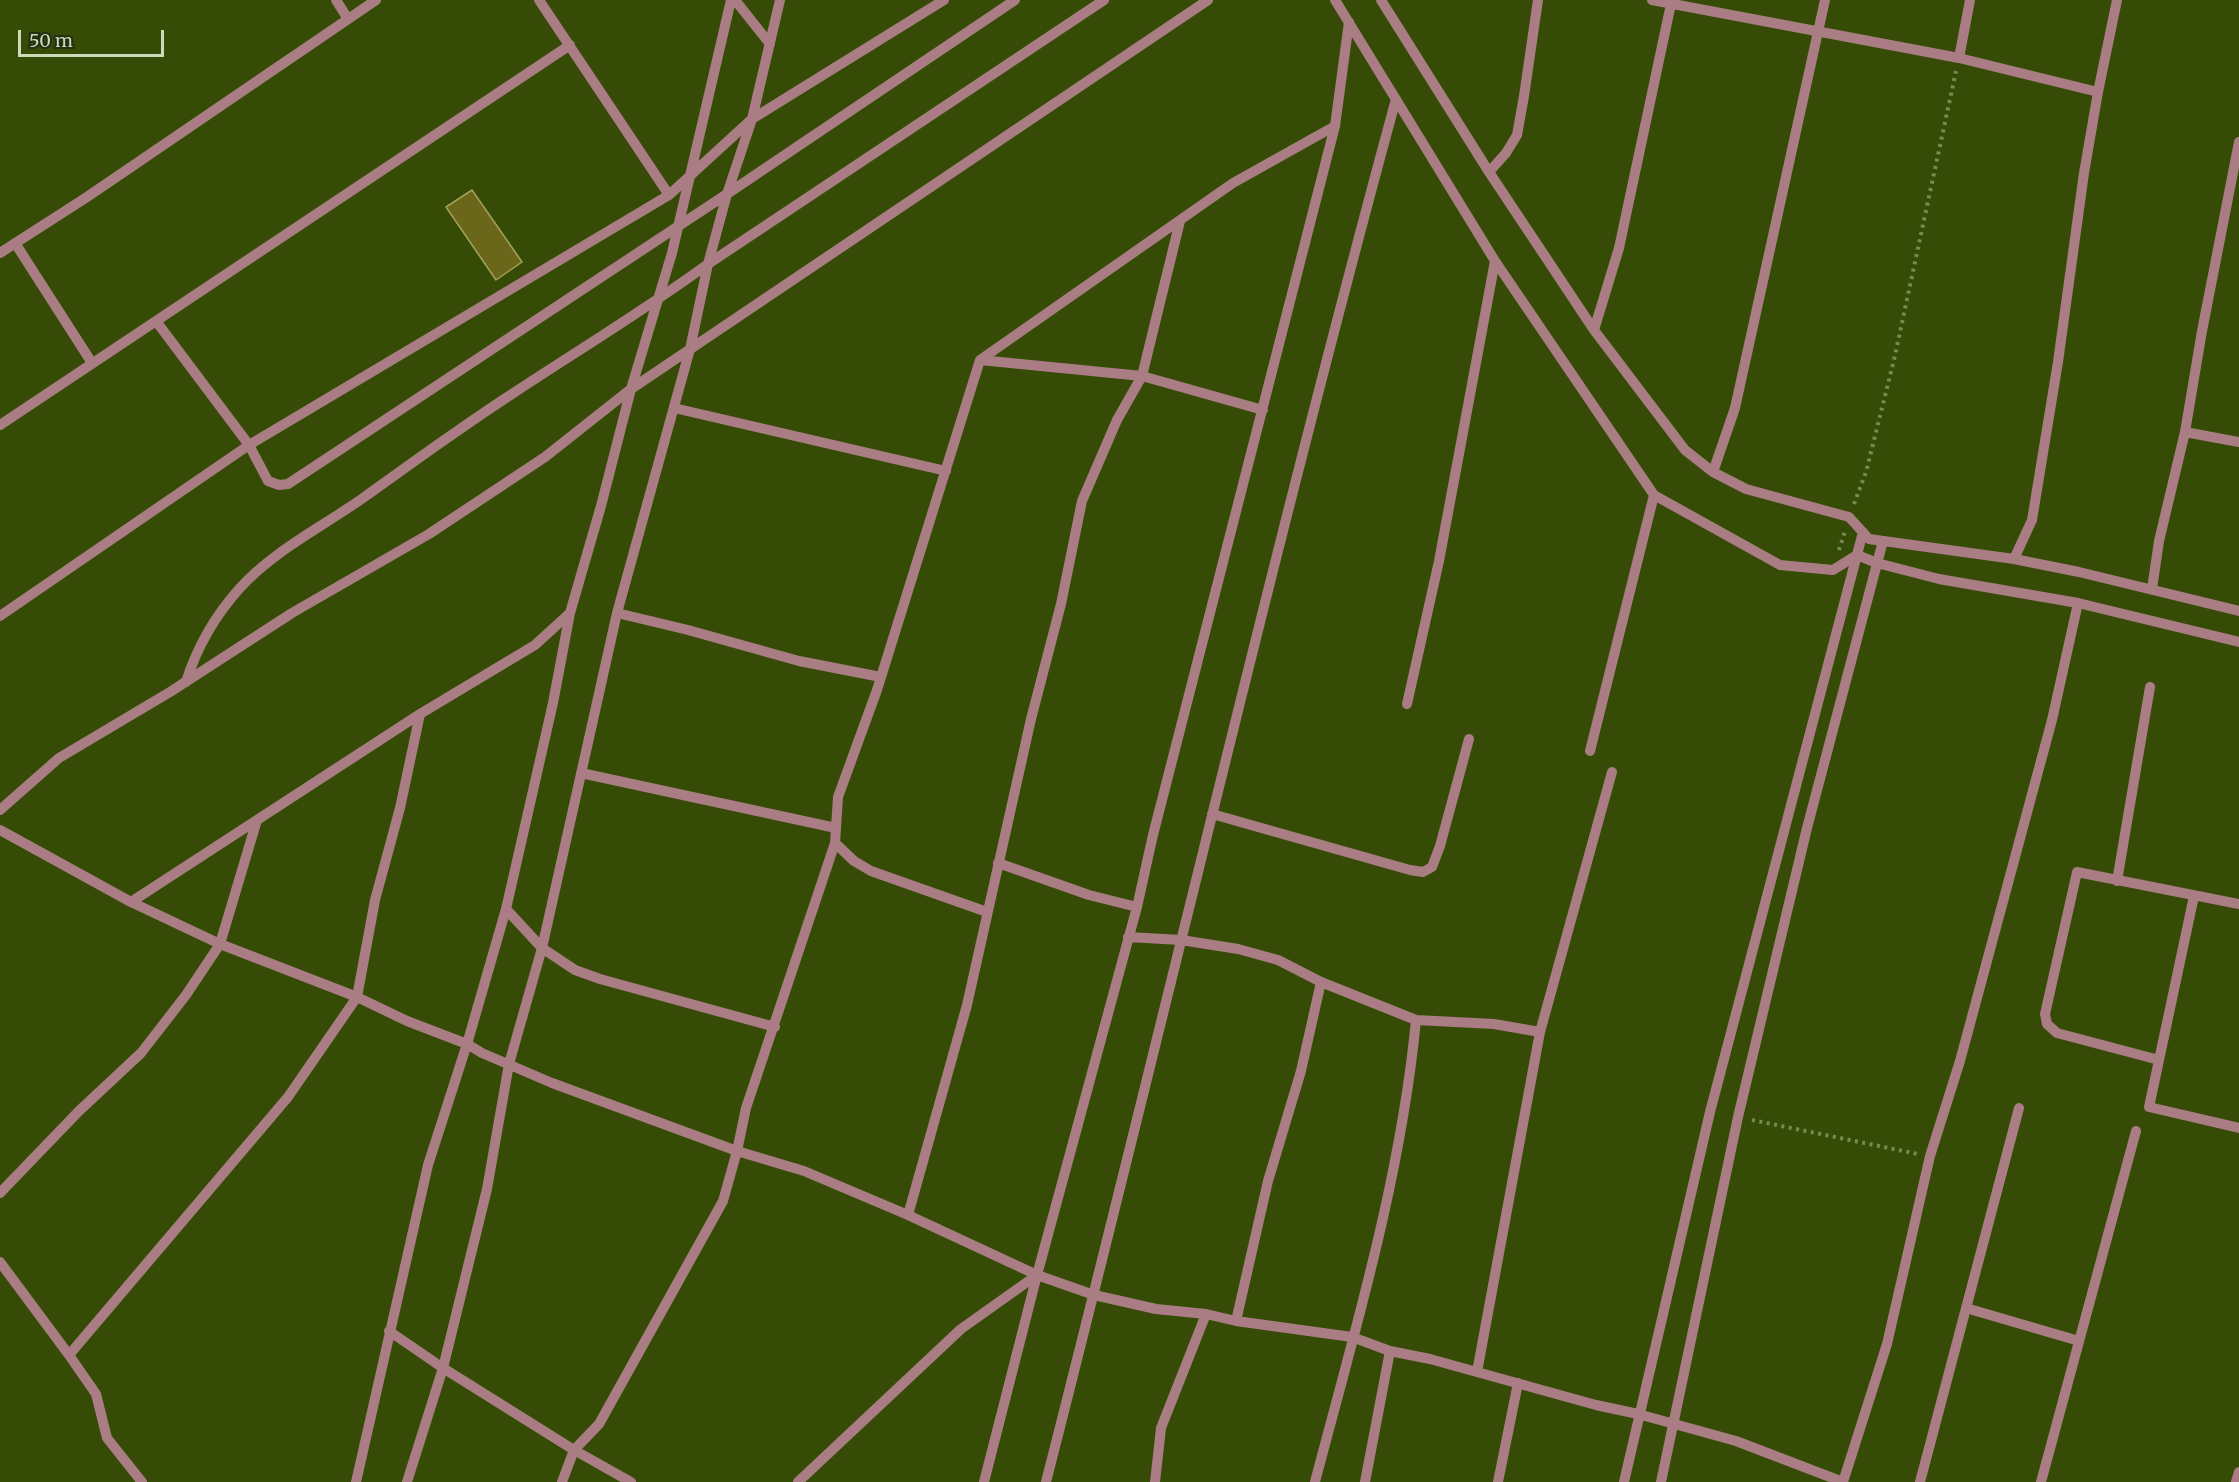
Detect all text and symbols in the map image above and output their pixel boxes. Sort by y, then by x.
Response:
scale bar [21,18,166,56]
text: 50 m [29,29,73,52]

